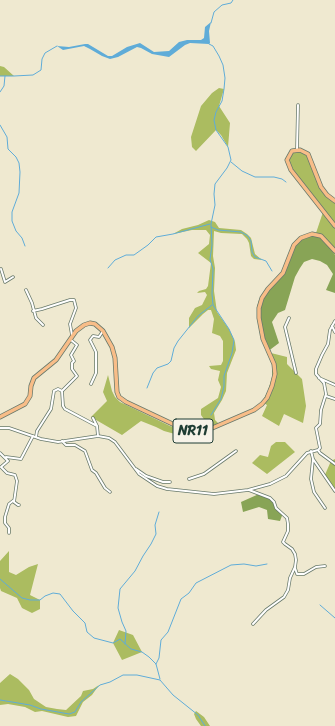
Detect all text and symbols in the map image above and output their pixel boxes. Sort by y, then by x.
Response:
road number: NR11 [173,419,213,443]

